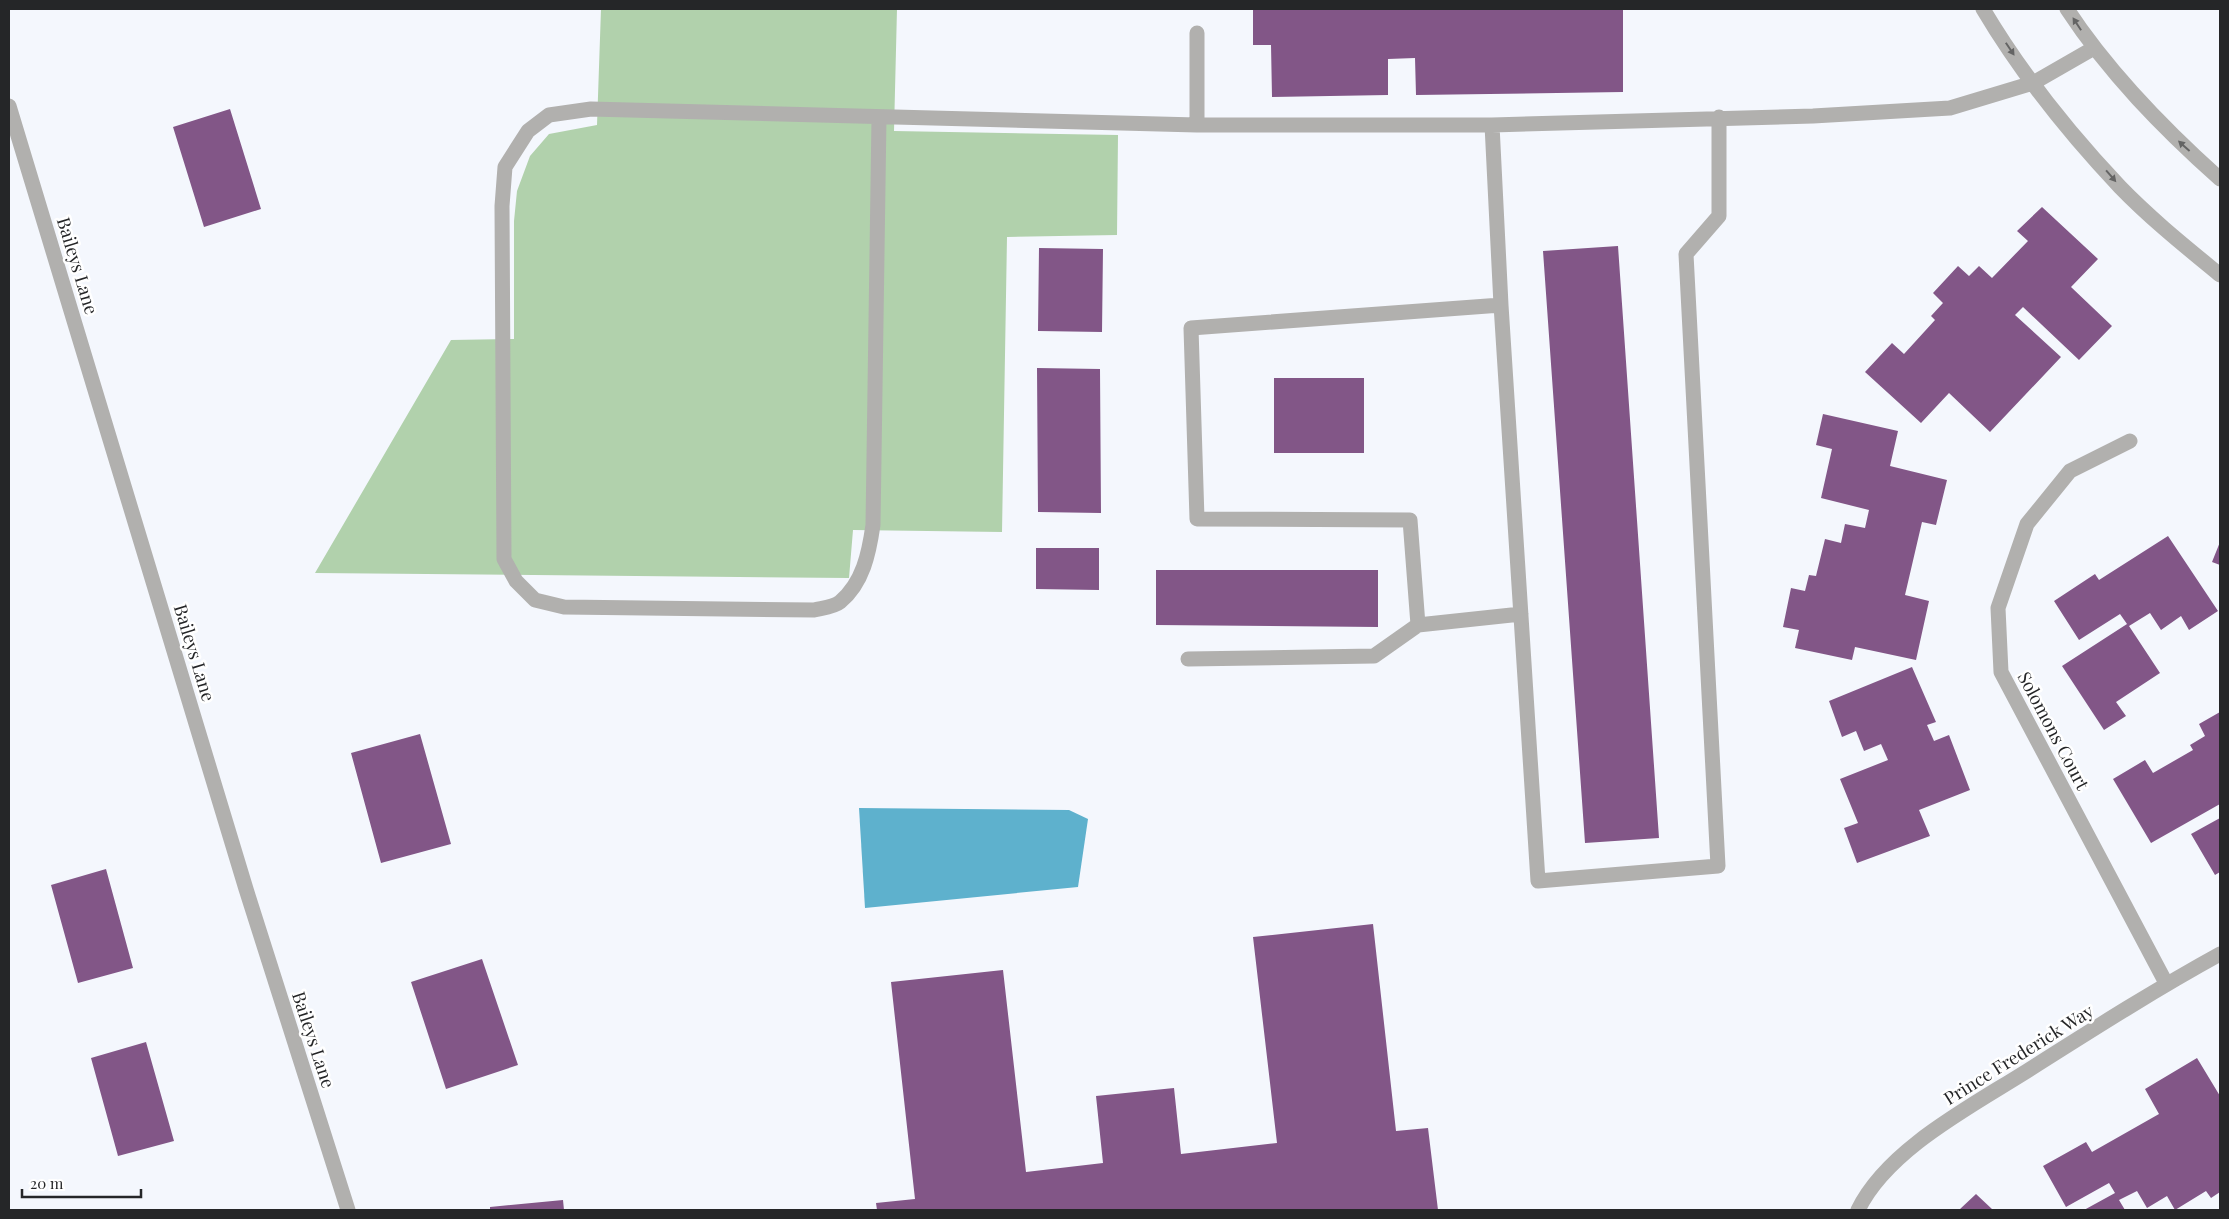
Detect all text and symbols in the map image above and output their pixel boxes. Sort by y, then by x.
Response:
one-way arrow [2072,18,2082,31]
one-way arrow [2005,43,2015,56]
one-way arrow [2177,141,2190,152]
one-way arrow [2105,170,2117,182]
street label: Baileys Lane [52,214,104,317]
street label: Baileys Lane [169,601,221,704]
street label: Solomons Court [2013,667,2095,794]
street label: Baileys Lane [287,988,341,1091]
street label: Prince Frederick Way [1939,998,2098,1110]
scale bar [22,1166,141,1198]
text: 20 m [30,1173,64,1193]

